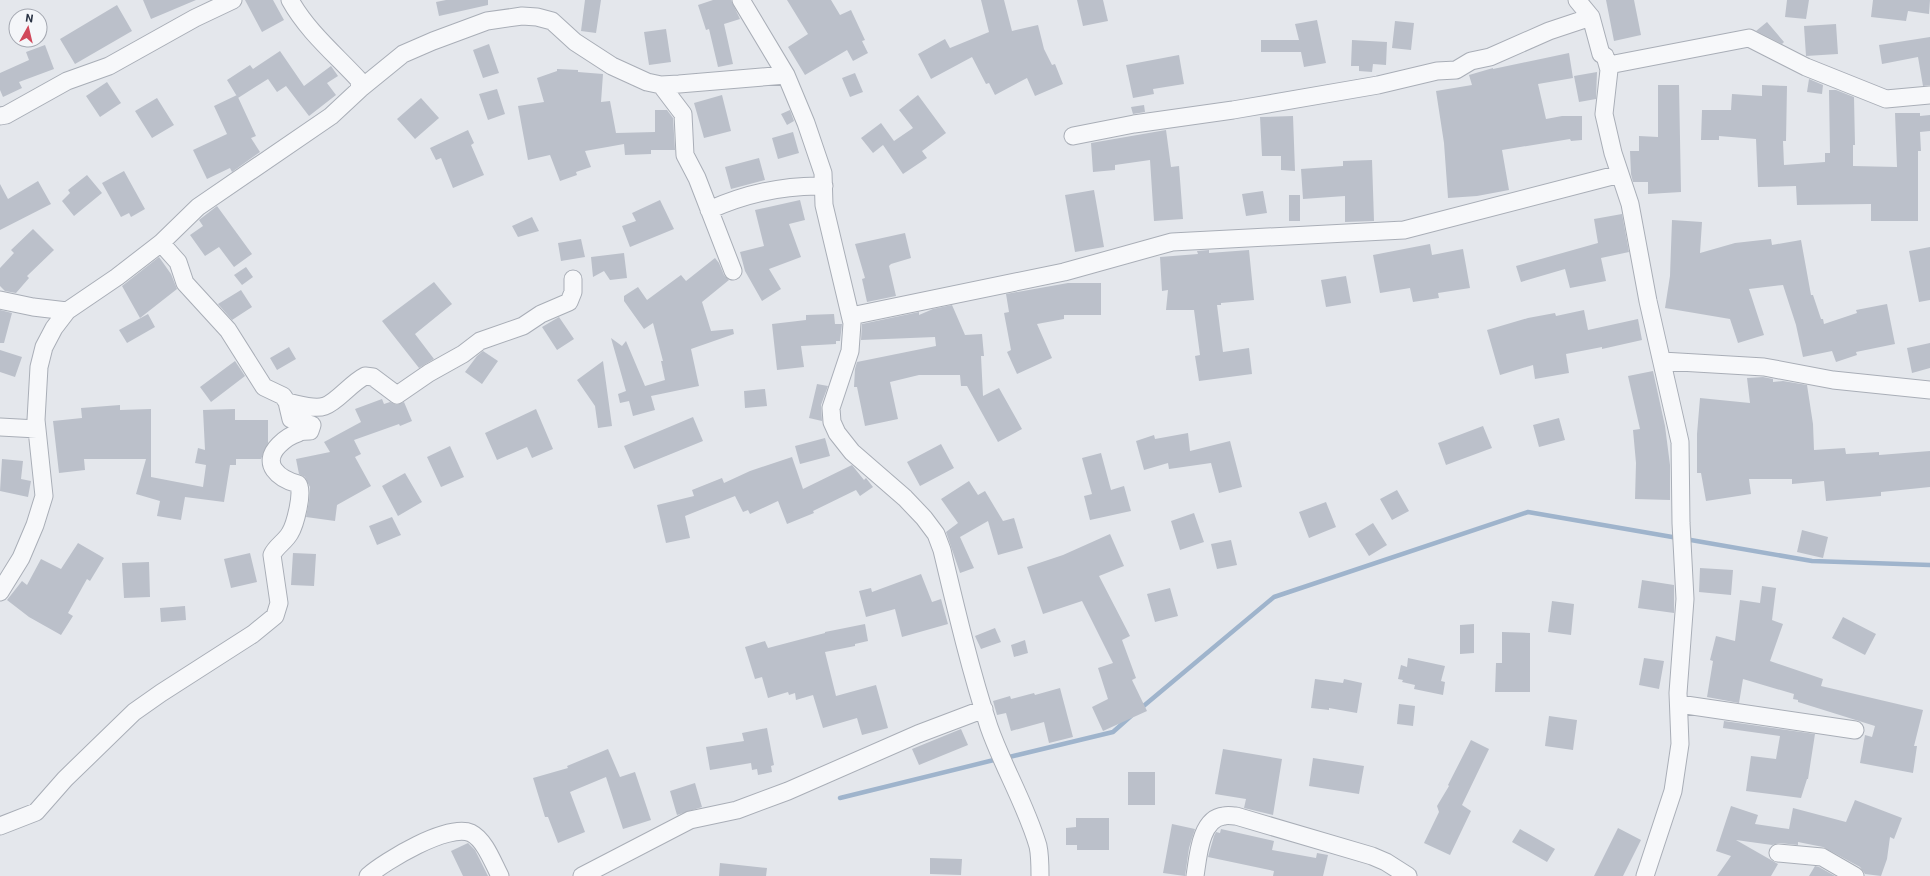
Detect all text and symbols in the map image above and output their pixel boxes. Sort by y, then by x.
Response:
north arrow [8,8,48,48]
text: N [25,12,34,26]

